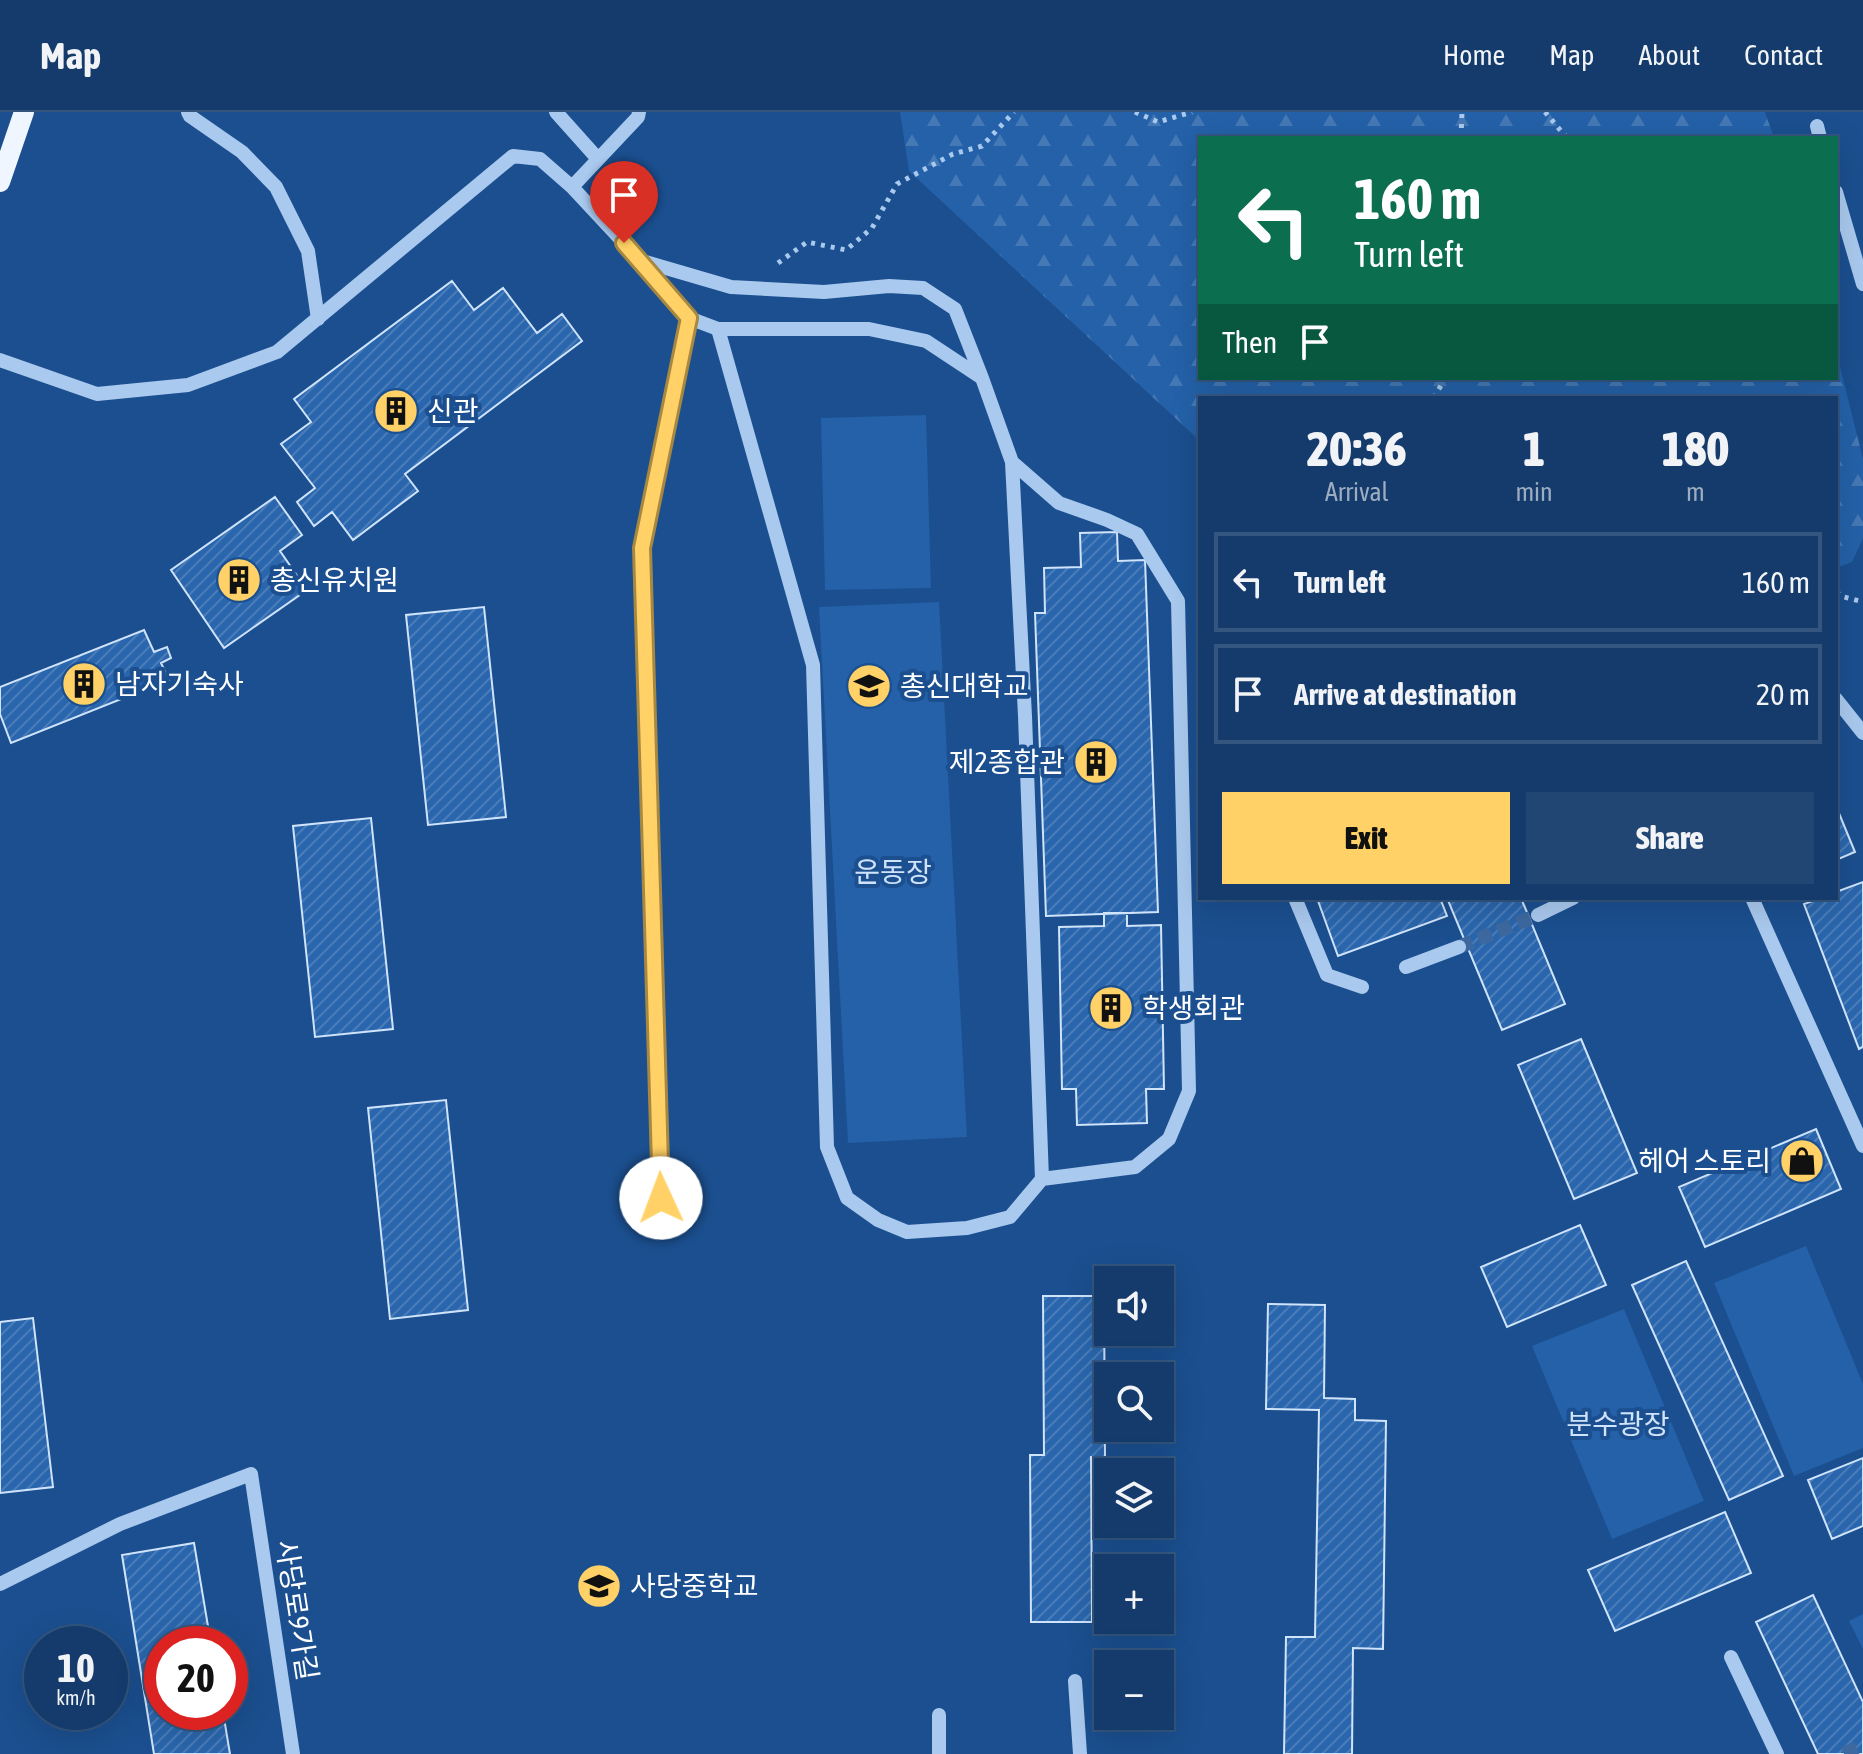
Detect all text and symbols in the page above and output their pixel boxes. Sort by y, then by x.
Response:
text: Map [40,34,101,77]
text: Home [1443,39,1505,71]
text: Map [1549,39,1594,71]
text: About [1638,39,1700,71]
text: Contact [1744,39,1823,71]
pin [590,161,658,243]
text: 160 m [1354,167,1481,231]
icon: left [1222,168,1326,272]
icon: arrive [602,173,646,217]
text: Turn left [1354,233,1464,275]
icon: arrive [1293,320,1337,364]
text: Then [1222,325,1277,359]
building icon: 신관 [372,387,420,435]
place label: 신관 [427,395,479,427]
text: 20:36 [1307,421,1407,476]
text: 1 [1523,421,1545,476]
text: 180 [1662,421,1729,476]
text: Arrival [1325,477,1388,507]
text: min [1515,477,1553,507]
text: m [1686,477,1705,507]
building icon: 총신유치원 [215,556,263,604]
icon: left [1226,560,1270,604]
place label: 총신유치원 [270,564,399,596]
text: Turn left [1294,565,1386,599]
text: 160 m [1742,565,1810,599]
building icon: 남자기숙사 [60,660,108,708]
school or university icon: 총신대학교 [845,662,893,710]
place label: 남자기숙사 [115,668,244,700]
place label: 총신대학교 [900,670,1029,702]
icon: arrive [1226,672,1270,716]
text: Arrive at destination [1294,677,1516,711]
text: 20 m [1756,677,1810,711]
building icon: 제2종합관 [1072,738,1120,786]
place label: 제2종합관 [949,746,1065,778]
button: Exit [1222,792,1510,884]
button: Share [1526,792,1814,884]
park label: 운동장 [854,856,932,888]
building icon: 학생회관 [1087,984,1135,1032]
place label: 학생회관 [1142,992,1245,1024]
shop icon: 헤어 스토리 [1778,1137,1826,1185]
place label: 헤어 스토리 [1638,1145,1771,1177]
position arrow [619,1156,703,1240]
map controls [1094,1266,1174,1730]
button: sound [1094,1266,1174,1346]
button: search [1094,1362,1174,1442]
park label: 분수광장 [1566,1408,1670,1440]
button: layers [1094,1458,1174,1538]
street label: 사당로9가길 [270,1537,324,1683]
button: + [1094,1554,1174,1634]
school or university icon: 사당중학교 [575,1562,623,1610]
place label: 사당중학교 [630,1570,759,1602]
speed limit sign: 20 [144,1626,248,1730]
text: 10 [57,1645,95,1690]
button: − [1094,1650,1174,1730]
text: km/h [56,1686,96,1709]

